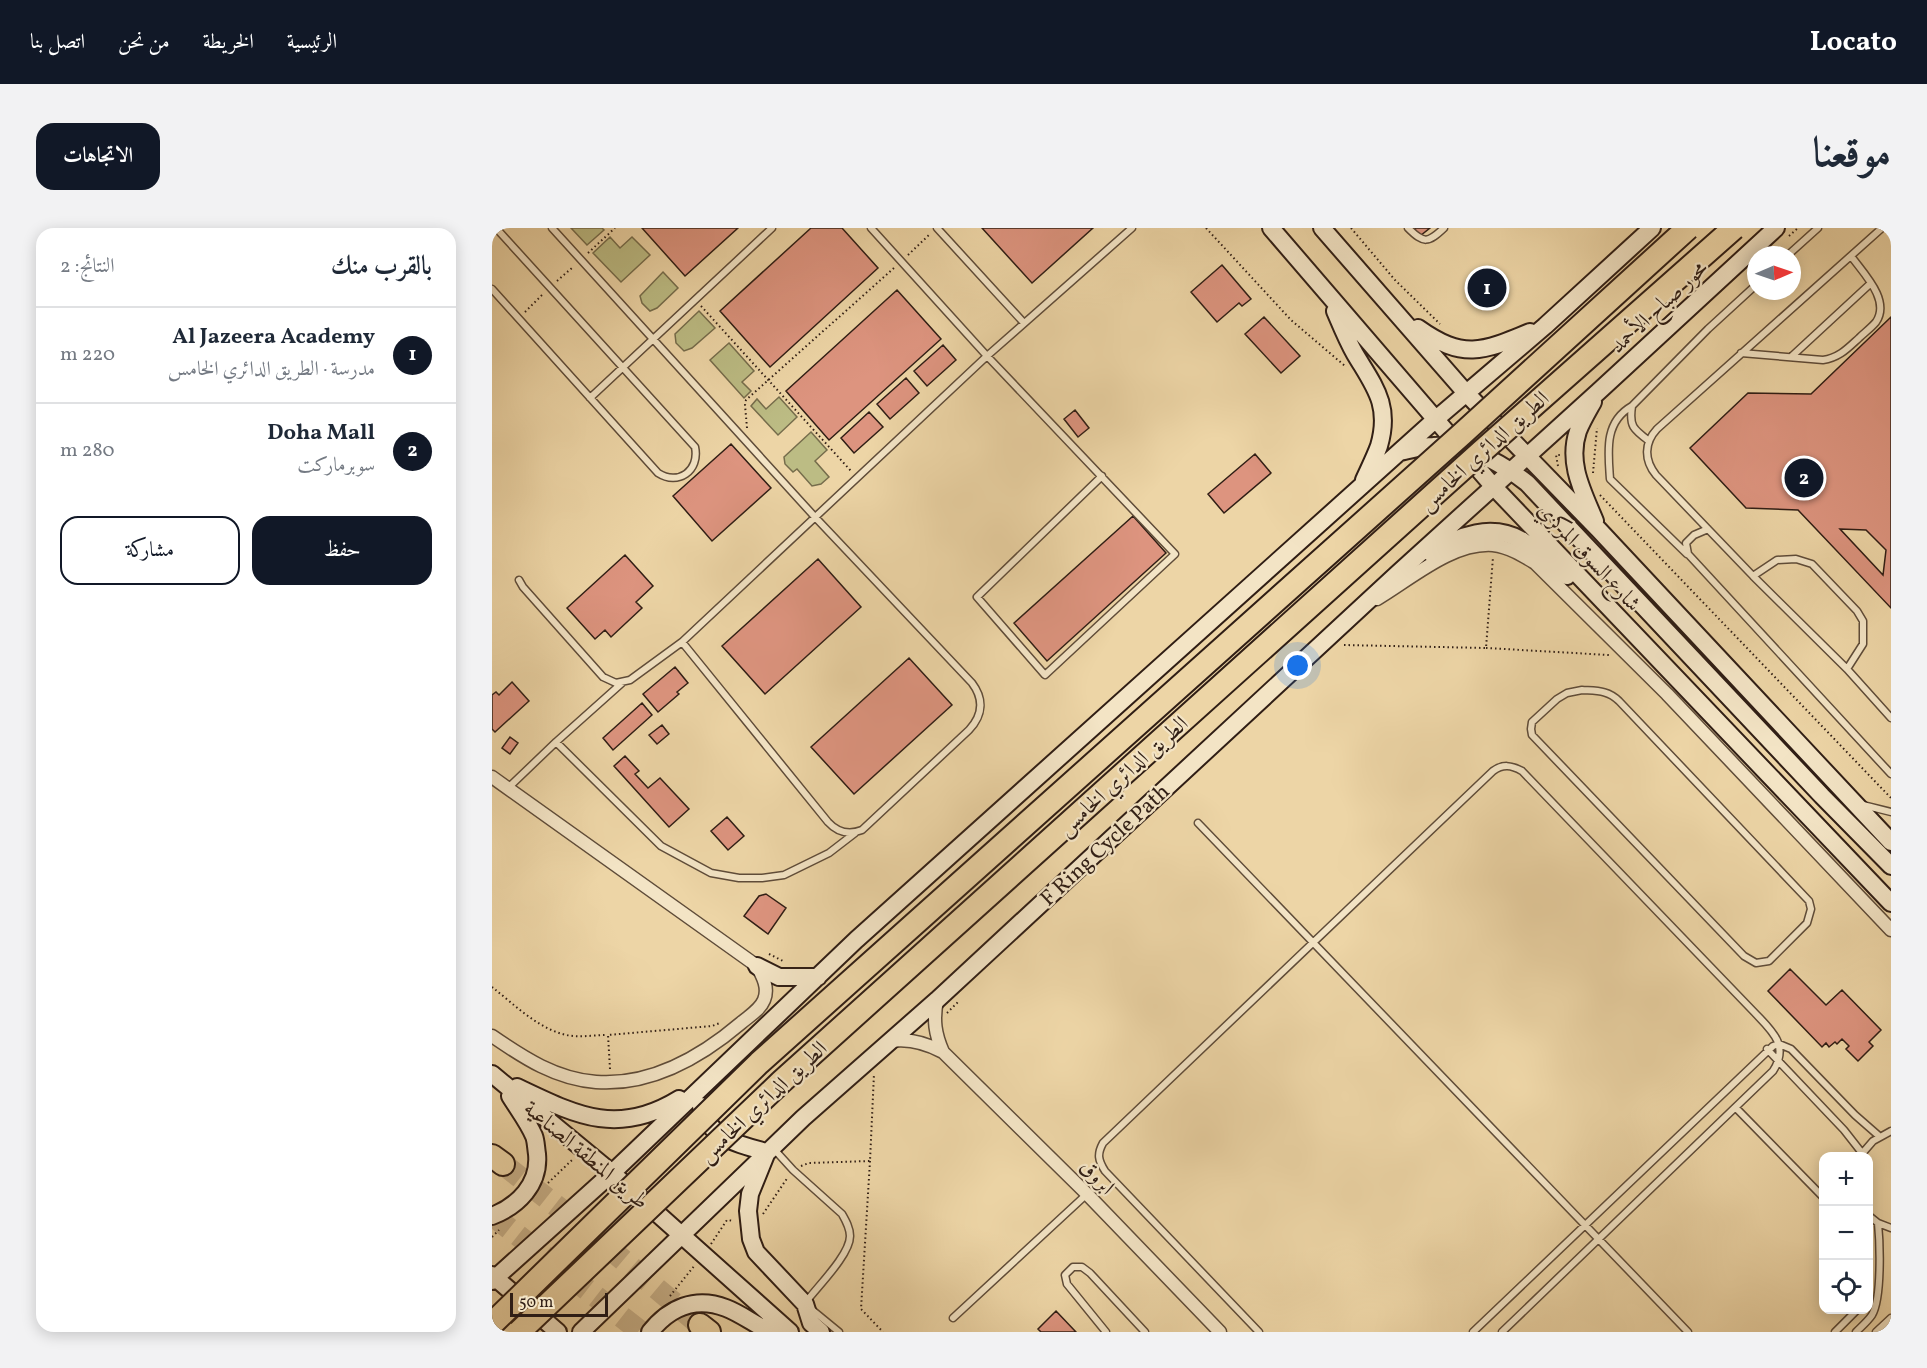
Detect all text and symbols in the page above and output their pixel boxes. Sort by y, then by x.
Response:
text: Locato [1810,23,1897,62]
text: اتصل بنا [30,28,85,57]
text: من نحن [118,28,170,57]
text: الخريطة [203,28,254,57]
text: الرئيسية [287,28,337,57]
button: الاتجاهات [36,123,160,190]
text: موقعنا [1813,126,1891,185]
north arrow [1747,246,1801,300]
text: بالقرب منك [331,249,432,285]
street label: محور صباح الأحمد [1602,252,1718,363]
text: النتائج: 2 [60,253,115,281]
pin: 1 [1468,266,1506,310]
text: Al Jazeera Academy [172,322,375,353]
text: 220 m [60,341,115,369]
text: 1 [408,341,417,369]
text: مدرسة · الطريق الدائري الخامس [168,356,375,384]
street label: الطريق الدائري الخامس [1412,385,1557,519]
text: Doha Mall [267,418,375,449]
text: 280 m [60,437,115,465]
text: 2 [407,437,418,465]
text: سوبرماركت [297,452,375,480]
pin: 2 [1784,456,1824,500]
street label: شارع السوق المركزي [1528,496,1647,620]
button: مشاركة [60,516,240,585]
button: حفظ [252,516,432,585]
your location [1283,651,1312,680]
street label: الطريق الدائري الخامس [1051,710,1196,844]
street label: F Ring Cycle Path [1034,777,1177,914]
street label: الطريق الدائري الخامس [692,1035,835,1171]
street label: طريق المنطقة الصناعية [516,1094,655,1218]
map controls [1819,1152,1873,1314]
button: + [1819,1152,1873,1206]
street label: ابروق [1071,1153,1121,1203]
button: − [1819,1206,1873,1260]
button: locate [1819,1260,1873,1314]
scale bar [510,1290,608,1318]
text: 50 m [519,1292,553,1314]

